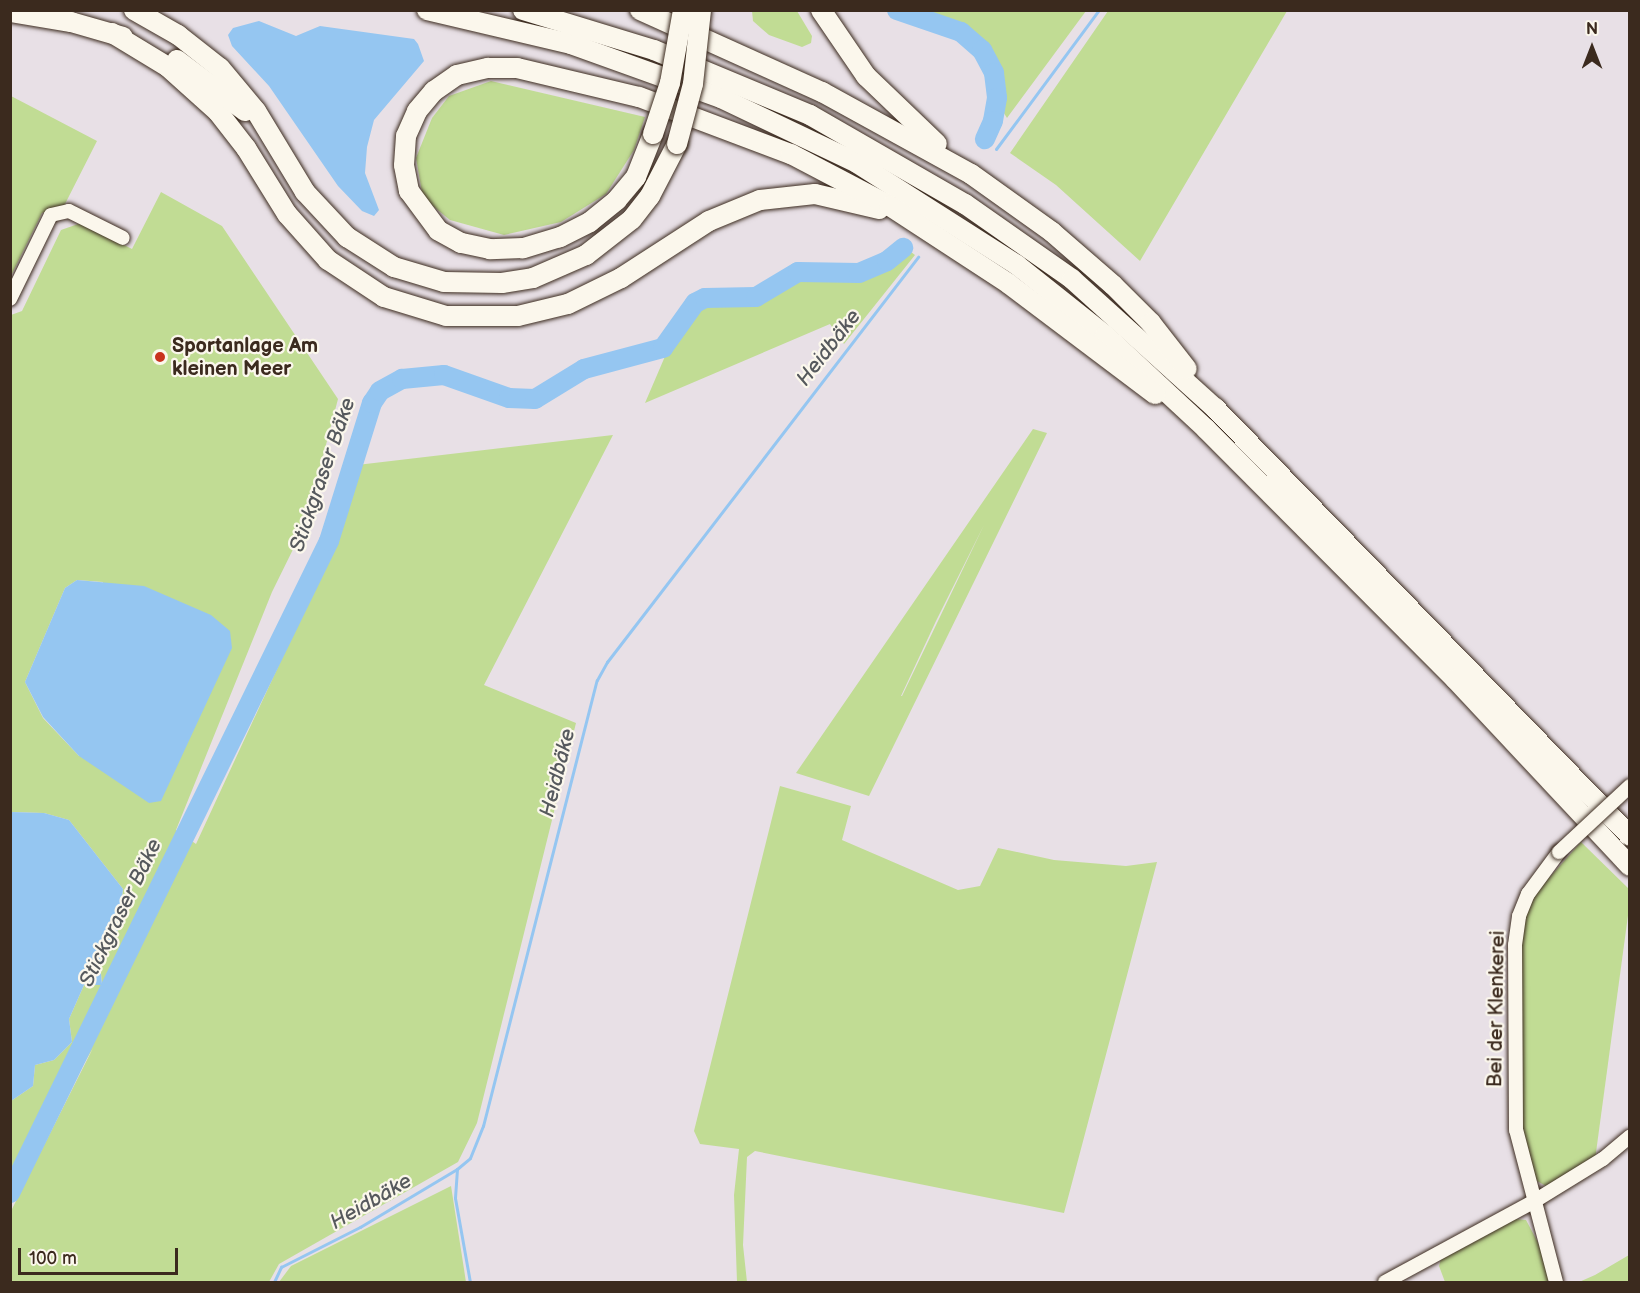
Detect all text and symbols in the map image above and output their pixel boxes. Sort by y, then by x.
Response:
north arrow [1562,18,1622,78]
text: N [1586,20,1598,39]
water label: Heidbäke [791,305,867,391]
place label: Sportanlage Am kleinen Meer [172,334,318,381]
marker: Sportanlage Am kleinen Meer [153,350,167,364]
water label: Stickgraser Bäke [285,395,361,555]
water label: Heidbäke [535,726,581,820]
water label: Stickgraser Bäke [74,835,168,991]
street label: Bei der Klenkerei [1484,930,1510,1088]
water label: Heidbäke [326,1169,416,1235]
scale bar [21,1236,182,1274]
text: 100 m [29,1248,77,1269]

